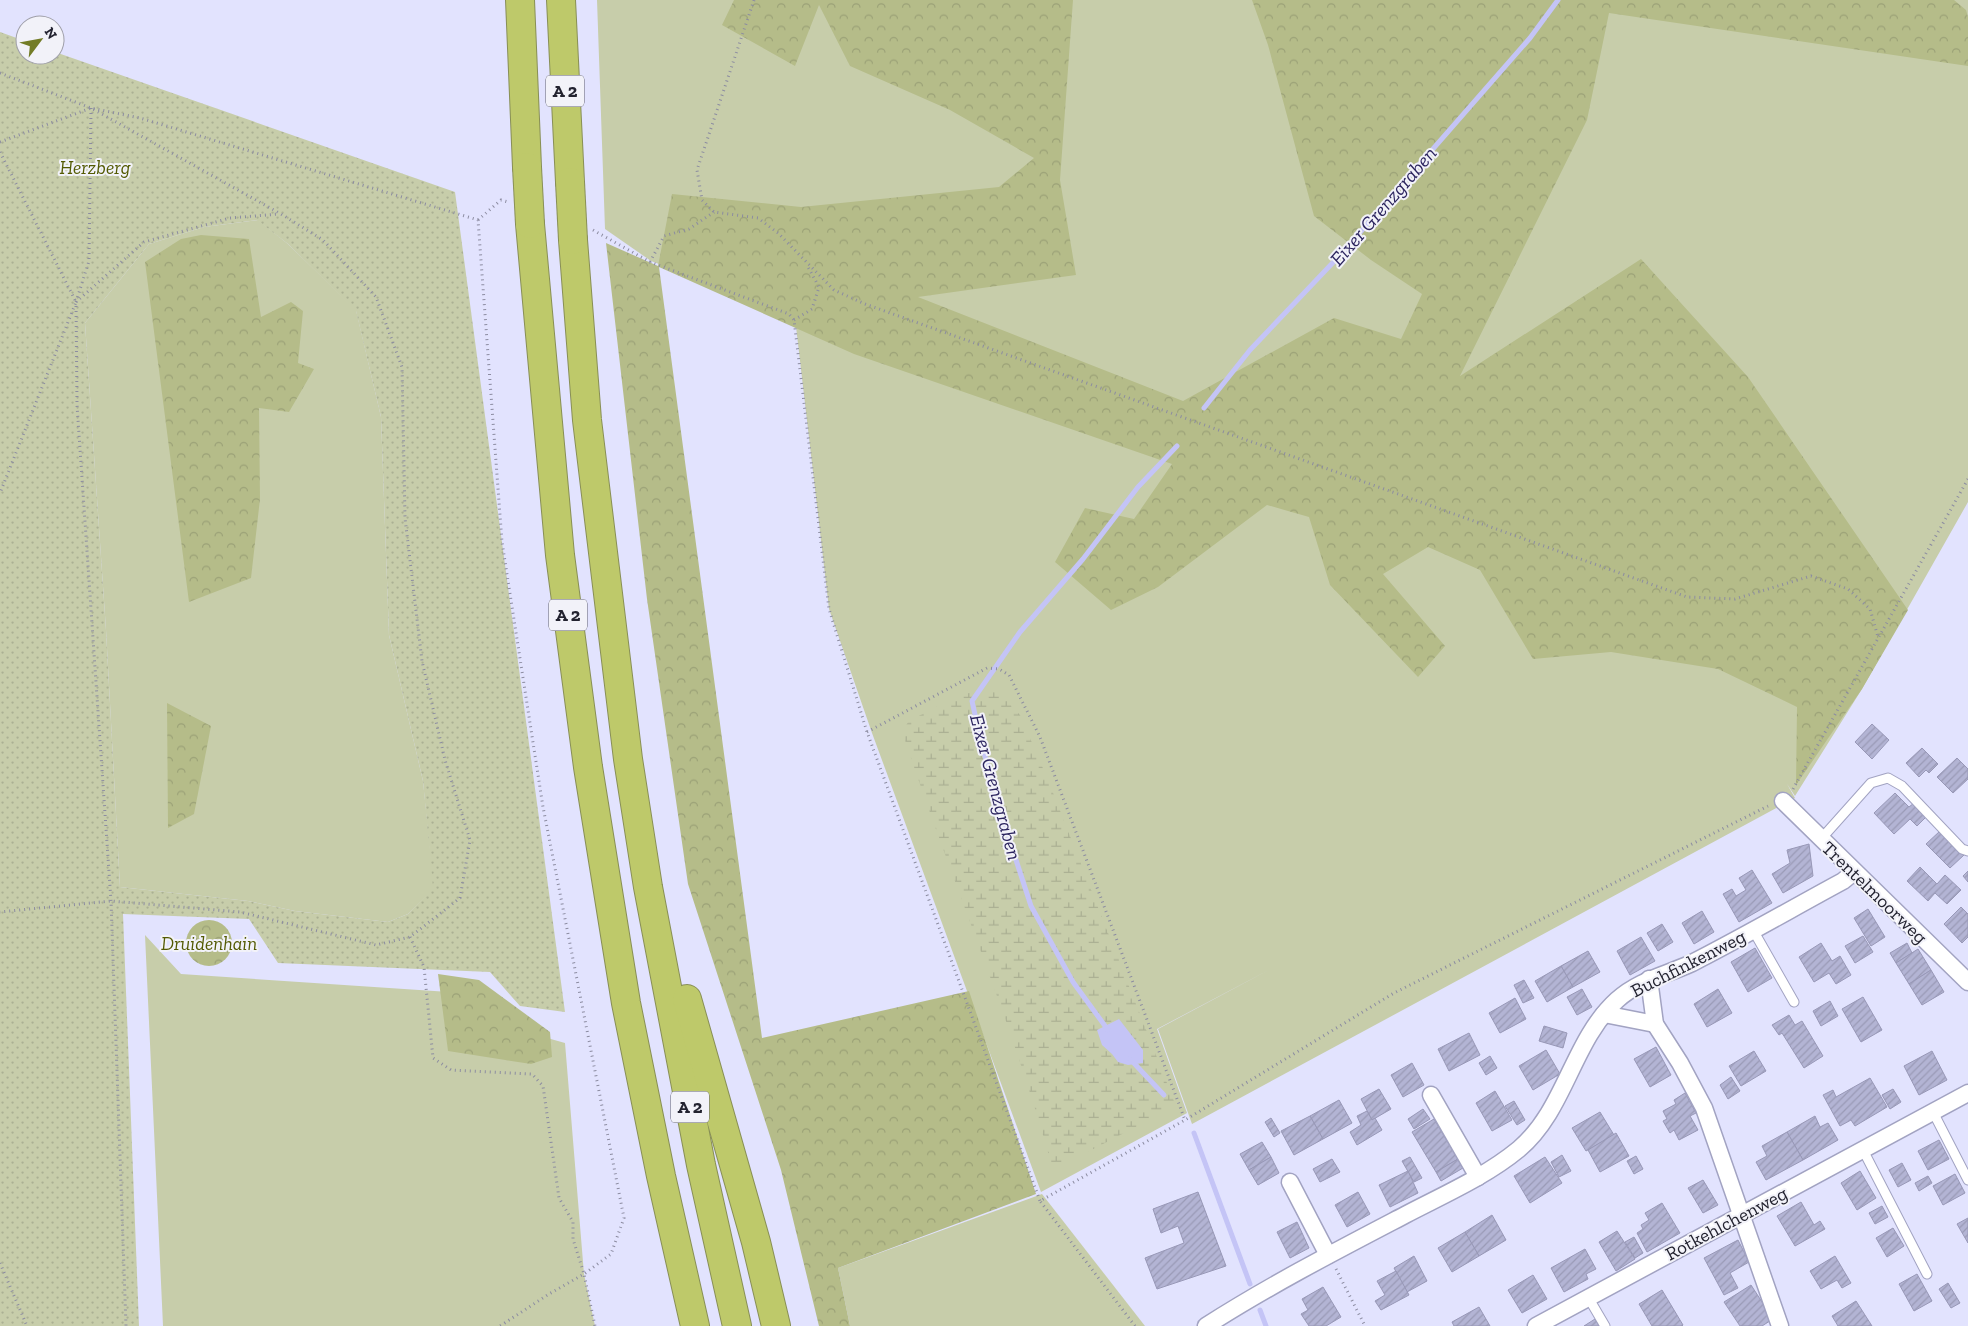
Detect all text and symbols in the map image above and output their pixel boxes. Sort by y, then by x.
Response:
north arrow [15,15,65,65]
text: N [41,24,61,43]
road number: A 2 [546,76,584,106]
water label: Eixer Grenzgraben [1325,141,1441,271]
park label: Herzberg [60,156,131,179]
road number: A 2 [549,600,587,630]
water label: Eixer Grenzgraben [965,711,1027,863]
street label: Trentelmoorweg [1817,836,1933,949]
street label: Buchfinkenweg [1627,924,1750,1002]
park label: Druidenhain [161,932,257,955]
road number: A 2 [671,1092,709,1122]
street label: Rotkehlchenweg [1661,1181,1792,1265]

